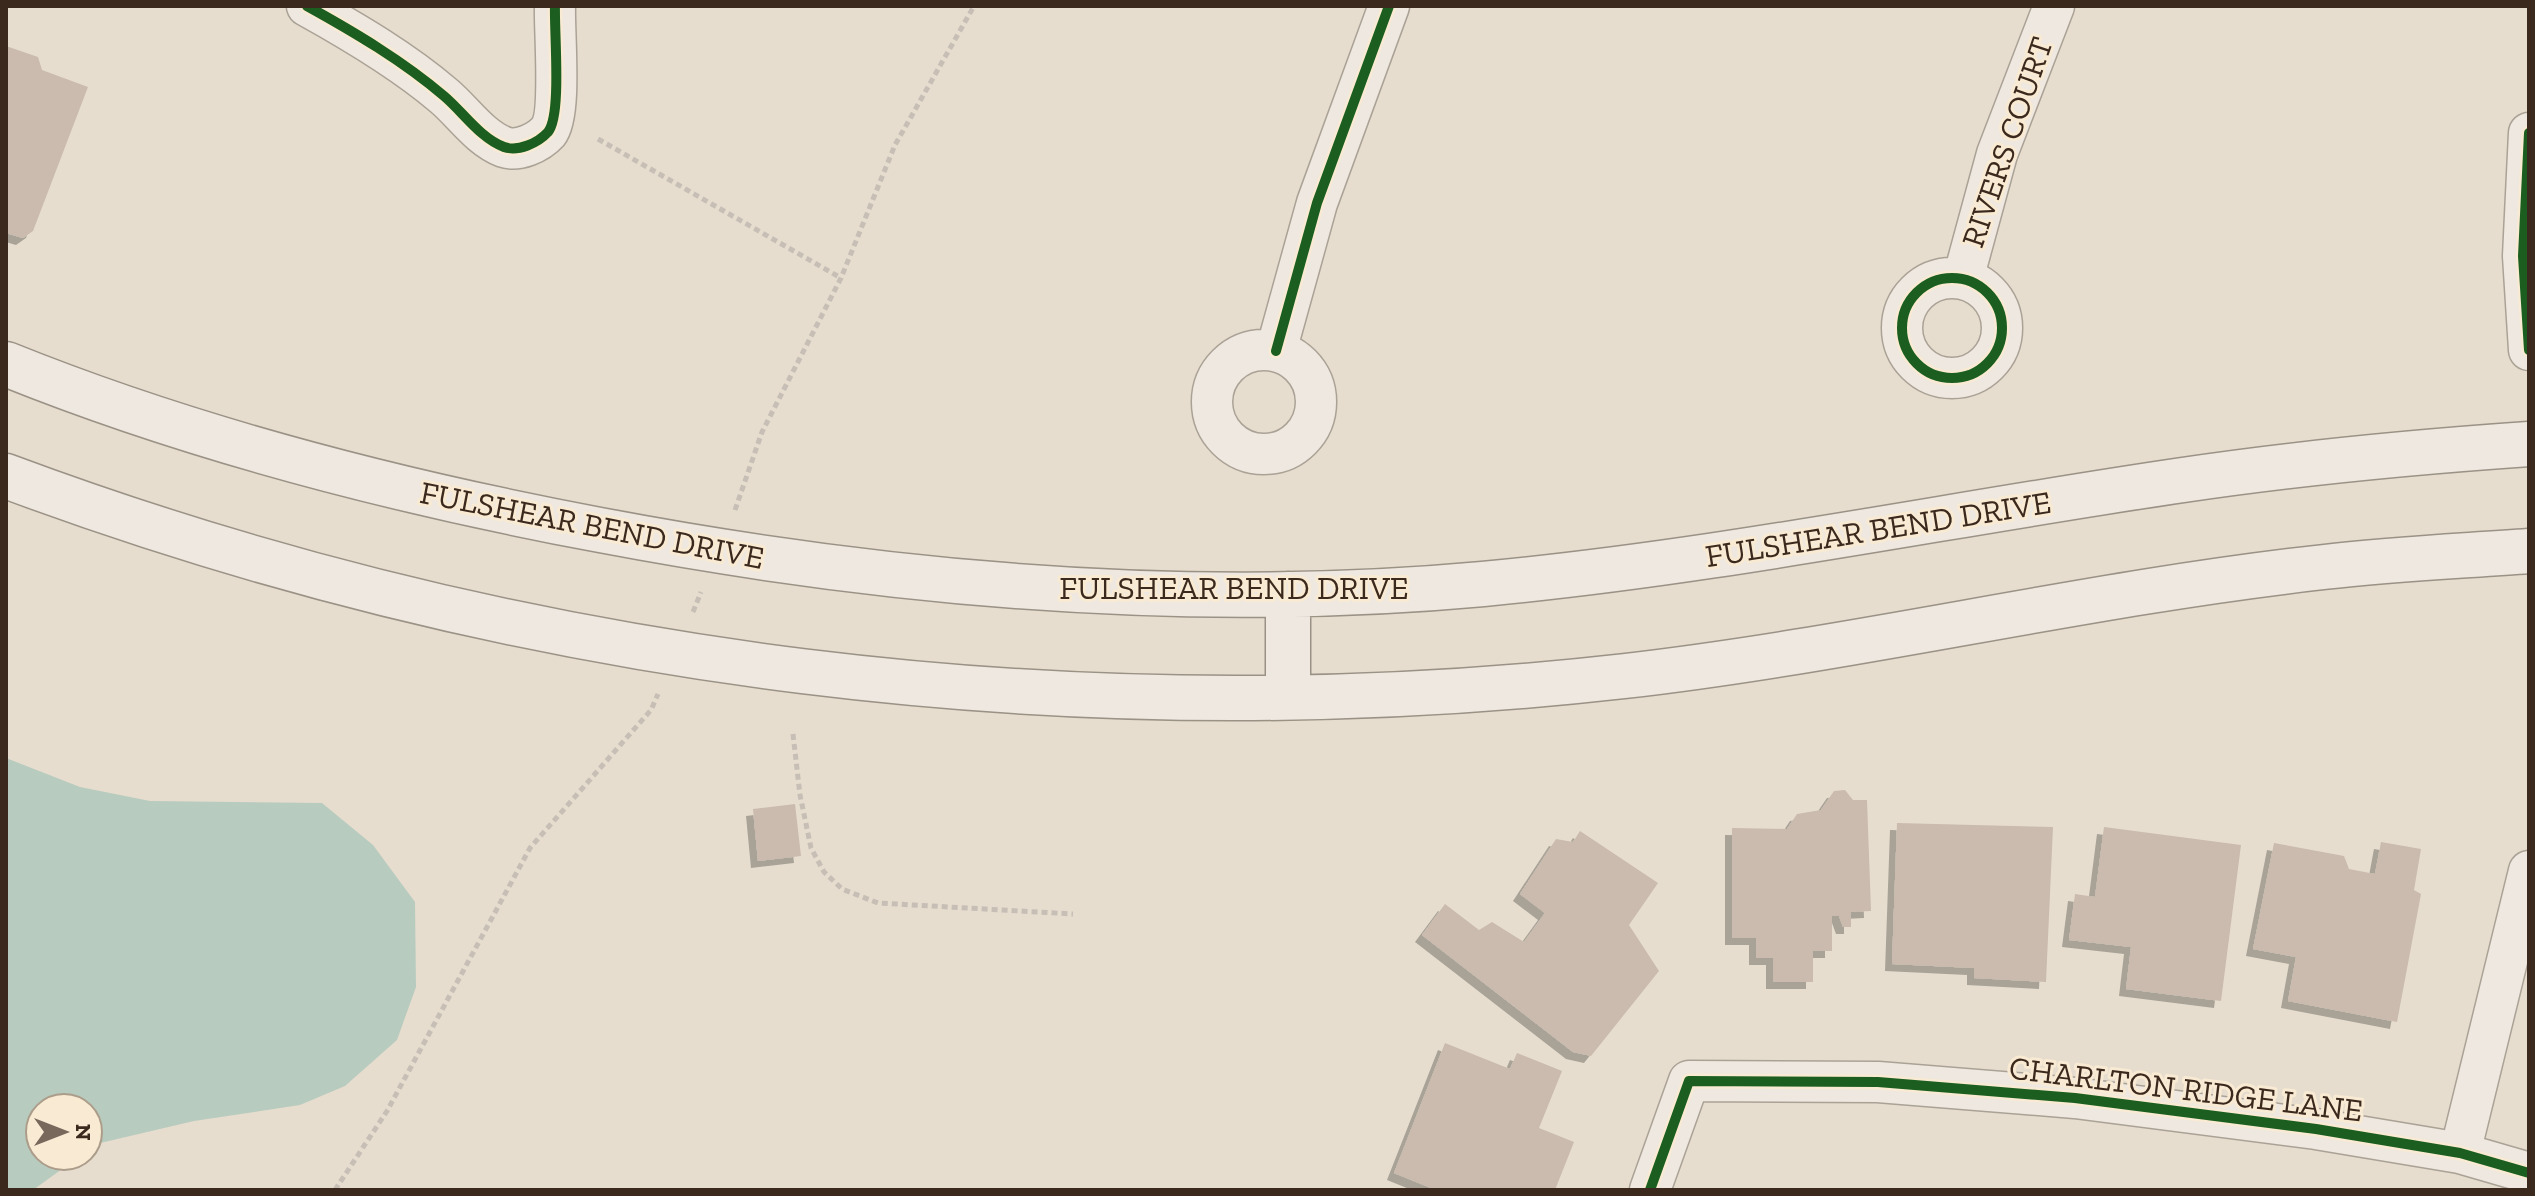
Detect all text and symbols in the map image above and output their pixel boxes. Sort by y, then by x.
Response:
street label: RIVERS COURT [1953,32,2061,252]
street label: FULSHEAR BEND DRIVE [417,473,767,577]
street label: FULSHEAR BEND DRIVE [1702,483,2054,575]
street label: FULSHEAR BEND DRIVE [1059,569,1409,607]
street label: CHARLTON RIDGE LANE [2007,1048,2365,1130]
north arrow [24,1092,104,1172]
text: N [70,1124,97,1141]

